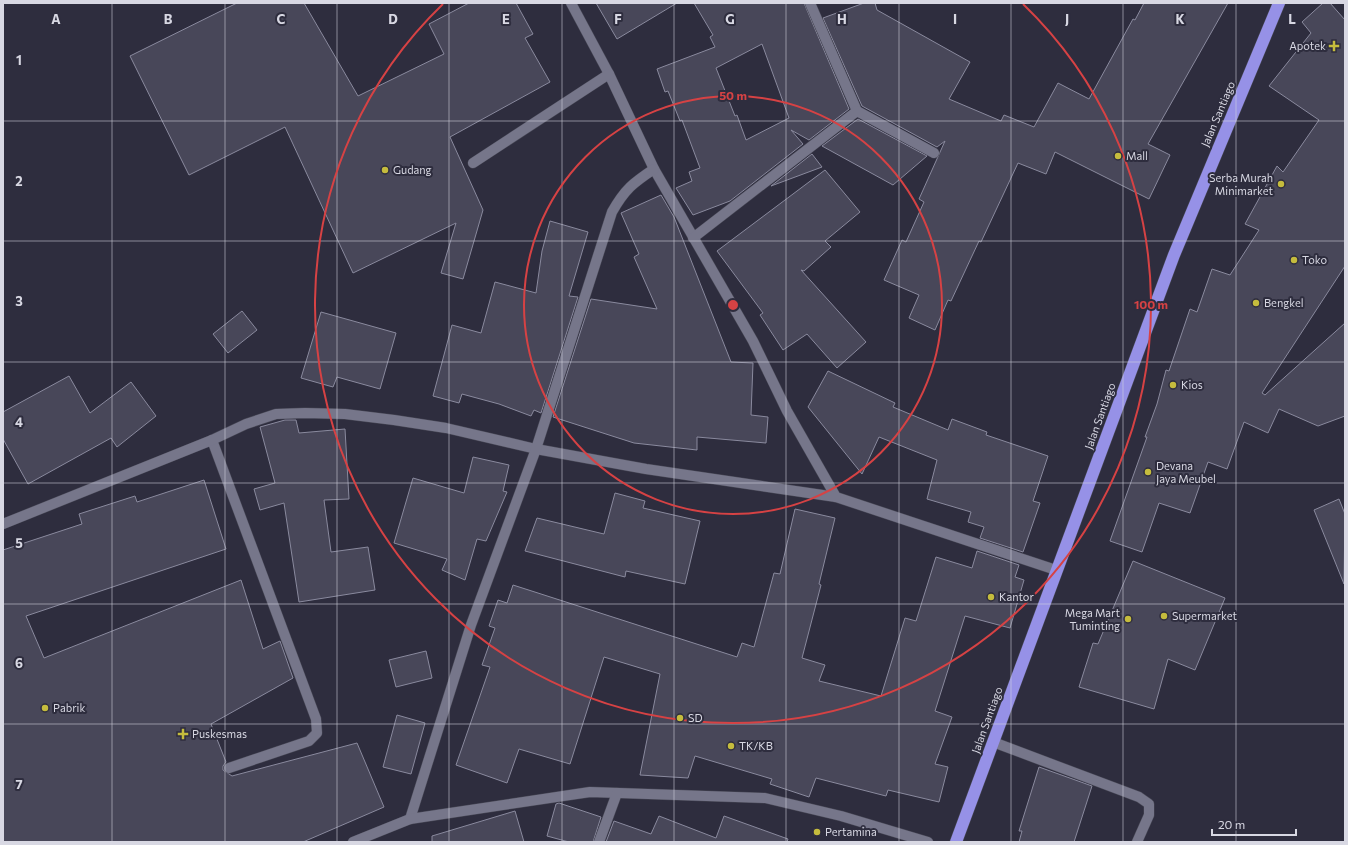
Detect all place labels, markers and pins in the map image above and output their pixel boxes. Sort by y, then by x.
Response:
place label: Apotek [1289,39,1326,52]
marker: Apotek [1329,41,1339,51]
place label: Mall [1126,149,1148,162]
marker: Mall [1113,151,1123,161]
place label: Gudang [393,163,432,176]
marker: Gudang [380,165,390,175]
place label: Serba Murah Minimarket [1209,171,1273,197]
marker: Serba Murah Minimarket [1276,179,1286,189]
place label: Toko [1302,253,1327,266]
marker: Toko [1289,255,1299,265]
place label: Bengkel [1264,296,1303,309]
centre of rings [726,298,740,312]
marker: Bengkel [1251,298,1261,308]
place label: Kios [1181,378,1203,391]
marker: Kios [1168,380,1178,390]
place label: Devana Jaya Meubel [1156,459,1216,486]
marker: Devana Jaya Meubel [1143,467,1153,477]
place label: Kantor [999,590,1034,603]
marker: Kantor [986,592,996,602]
place label: Mega Mart Tuminting [1065,606,1120,632]
place label: Supermarket [1172,609,1237,622]
marker: Supermarket [1159,611,1169,621]
marker: Mega Mart Tuminting [1123,614,1133,624]
place label: Pabrik [53,701,85,714]
marker: Pabrik [40,703,50,713]
place label: SD [688,711,703,724]
marker: SD [675,713,685,723]
place label: Puskesmas [192,727,247,740]
marker: Puskesmas [177,728,189,740]
place label: TK/KB [739,739,773,752]
marker: TK/KB [726,741,736,751]
place label: Pertamina [825,825,877,838]
marker: Pertamina [812,827,822,837]

